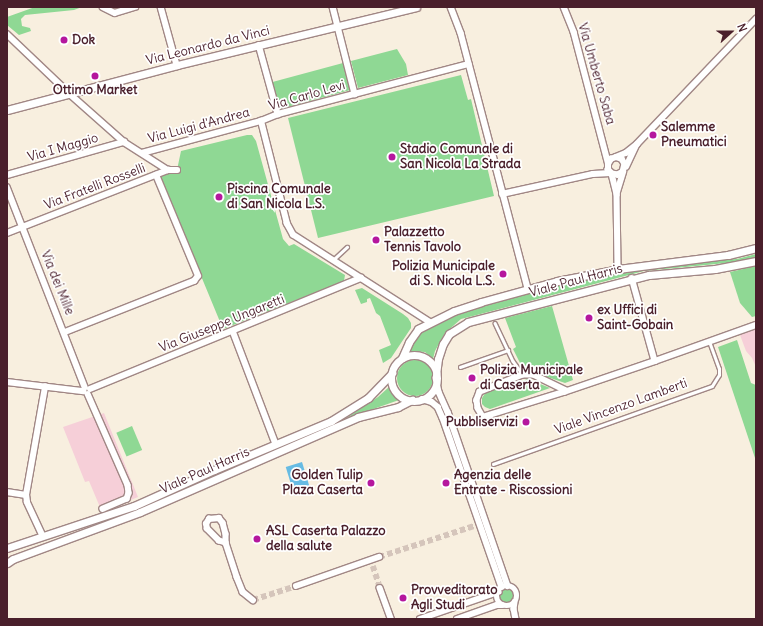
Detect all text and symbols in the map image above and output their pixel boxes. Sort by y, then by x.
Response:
north arrow [711,12,751,52]
street label: Via Umberto Saba [574,21,618,127]
text: N [734,22,750,34]
street label: Via Leonardo da Vinci [145,23,271,69]
place label: Dok [72,32,95,48]
marker: Dok [59,35,69,45]
marker: Ottimo Market [90,71,100,81]
street label: Via Carlo Levi [267,78,347,114]
place label: Ottimo Market [53,82,137,98]
street label: Via Luigi d'Andrea [146,105,252,147]
place label: Salemme Pneumatici [661,120,727,151]
street label: Via I Maggio [26,130,100,166]
marker: Salemme Pneumatici [648,130,658,140]
place label: Stadio Comunale di San Nicola La Strada [400,142,521,173]
marker: Stadio Comunale di San Nicola La Strada [387,152,397,162]
street label: Via Fratelli Rosselli [42,161,148,213]
place label: Piscina Comunale di San Nicola L.S. [227,182,331,213]
marker: Piscina Comunale di San Nicola L.S. [214,192,224,202]
place label: Palazzetto Tennis Tavolo [384,225,461,256]
marker: Palazzetto Tennis Tavolo [371,235,381,245]
street label: Via dei Mille [37,248,77,318]
place label: Polizia Municipale di S. Nicola L.S. [392,259,495,290]
street label: Viale Paul Harris [528,261,624,301]
marker: Polizia Municipale di S. Nicola L.S. [498,269,508,279]
street label: Via Giuseppe Ungaretti [157,292,287,356]
place label: ex Uffici di Saint-Gobain [597,303,673,334]
marker: ex Uffici di Saint-Gobain [584,313,594,323]
place label: Polizia Municipale di Caserta [480,363,583,394]
marker: Polizia Municipale di Caserta [467,373,477,383]
street label: Viale Vincenzo Lamberti [553,376,689,438]
place label: Pubbliservizi [446,414,518,430]
marker: Pubbliservizi [521,417,531,427]
street label: Viale Paul Harris [158,444,252,498]
place label: Golden Tulip Plaza Caserta [282,468,363,499]
place label: Agenzia delle Entrate - Riscossioni [454,468,572,499]
marker: Golden Tulip Plaza Caserta [366,478,376,488]
marker: Agenzia delle Entrate - Riscossioni [441,478,451,488]
place label: ASL Caserta Palazzo della salute [266,524,386,555]
marker: ASL Caserta Palazzo della salute [251,533,263,545]
place label: Provveditorato Agli Studi [411,583,497,614]
marker: Provveditorato Agli Studi [398,593,408,603]

